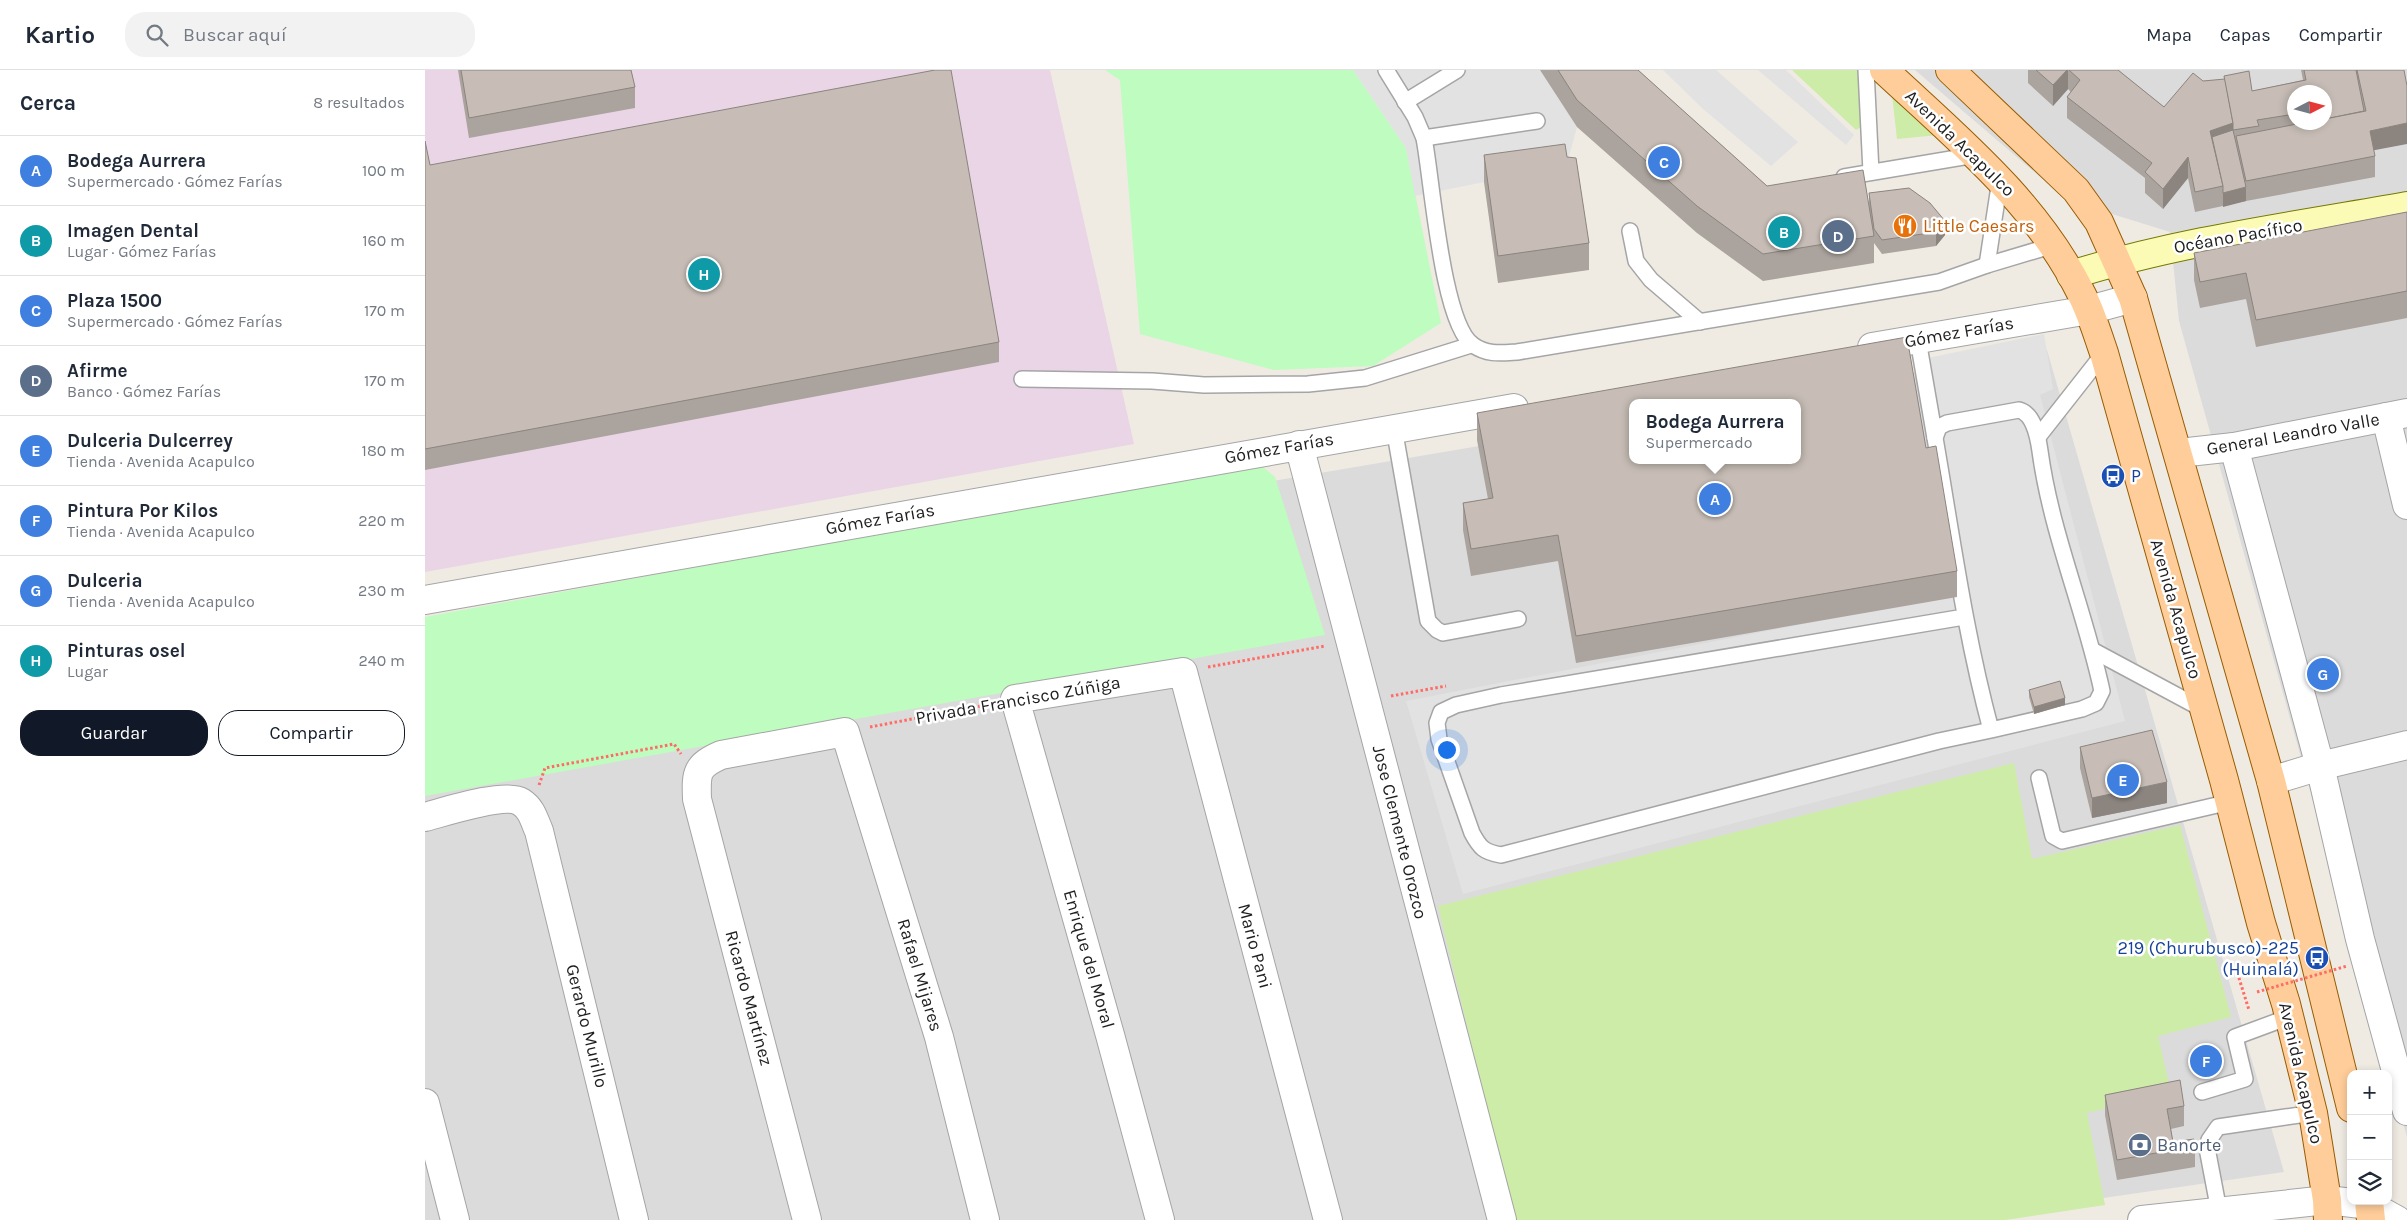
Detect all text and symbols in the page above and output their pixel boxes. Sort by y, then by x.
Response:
search box [125,12,475,57]
text: Kartio [25,21,95,49]
icon: search [143,21,171,49]
text: Buscar aquí [183,24,287,46]
text: Mapa [2146,24,2192,46]
text: Capas [2220,24,2271,46]
text: Compartir [2299,24,2382,46]
street label: Avenida Acapulco [1900,85,2020,201]
north arrow [2287,85,2332,130]
text: Cerca [20,91,76,115]
text: 8 resultados [313,93,405,112]
pin: C [1648,143,1680,181]
text: Bodega Aurrera [67,150,206,172]
text: A [31,161,41,180]
text: 100 m [362,161,405,180]
text: Supermercado · Gómez Farías [67,172,283,191]
pin: B [1768,213,1800,251]
restaurant icon: Little Caesars [1892,213,1918,239]
street label: Océano Pacífico [2172,214,2304,258]
place label: Little Caesars [1923,215,2034,237]
pin: D [1822,217,1854,255]
text: Imagen Dental [67,220,199,242]
text: B [31,231,41,250]
text: 160 m [362,231,405,250]
text: Lugar · Gómez Farías [67,242,216,261]
pin: H [688,255,720,293]
text: Plaza 1500 [67,290,162,312]
text: C [31,301,41,320]
text: 170 m [364,301,405,320]
text: Supermercado · Gómez Farías [67,312,283,331]
street label: Gómez Farías [1903,312,2015,352]
text: Afirme [67,360,128,382]
text: D [31,371,41,390]
text: 170 m [364,371,405,390]
text: Banco · Gómez Farías [67,382,221,401]
popup [1629,399,1801,464]
street label: General Leandro Valle [2205,408,2381,460]
text: Bodega Aurrera [1645,411,1785,433]
street label: Gómez Farías [1223,428,1335,468]
text: Dulceria Dulcerrey [67,430,233,452]
text: Supermercado [1645,433,1752,452]
text: E [31,441,41,460]
text: 180 m [362,441,405,460]
text: Tienda · Avenida Acapulco [67,452,255,471]
bus stop icon: P [2100,463,2126,489]
place label: P [2131,465,2141,487]
pin: A [1699,480,1731,518]
street label: Gómez Farías [824,499,936,539]
text: Pintura Por Kilos [67,500,218,522]
text: F [32,511,40,530]
text: 220 m [358,511,405,530]
text: Tienda · Avenida Acapulco [67,522,255,541]
street label: Avenida Acapulco [2146,537,2206,681]
text: Dulceria [67,570,143,592]
text: G [31,581,41,600]
text: 230 m [358,581,405,600]
text: Tienda · Avenida Acapulco [67,592,255,611]
text: Pinturas osel [67,640,186,662]
text: H [30,651,42,670]
text: 240 m [359,651,405,670]
pin: G [2307,655,2339,693]
text: Lugar [67,662,108,681]
street label: Privada Francisco Zúñiga [914,671,1122,729]
button: Guardar [20,710,208,756]
button: Compartir [218,710,405,756]
your location [1434,737,1460,763]
street label: Jose Clemente Orozco [1368,743,1432,921]
pin: E [2107,761,2139,799]
street label: Enrique del Moral [1059,887,1119,1031]
street label: Mario Pani [1233,901,1277,991]
street label: Rafael Mijares [892,916,948,1034]
street label: Ricardo Martínez [720,928,778,1068]
place label: 219 (Churubusco)-225 (Huinalá) [2117,937,2299,980]
bus stop icon: 219 (Churubusco)-225 (Huinalá) [2304,945,2330,971]
street label: Gerardo Murillo [561,962,613,1090]
street label: Avenida Acapulco [2274,1000,2328,1146]
pin: F [2190,1042,2222,1080]
map controls [2347,1070,2392,1205]
button: + [2347,1070,2392,1115]
button: − [2347,1115,2392,1160]
bank icon: Banorte [2127,1132,2153,1158]
place label: Banorte [2157,1134,2221,1156]
button: layers [2347,1160,2392,1205]

